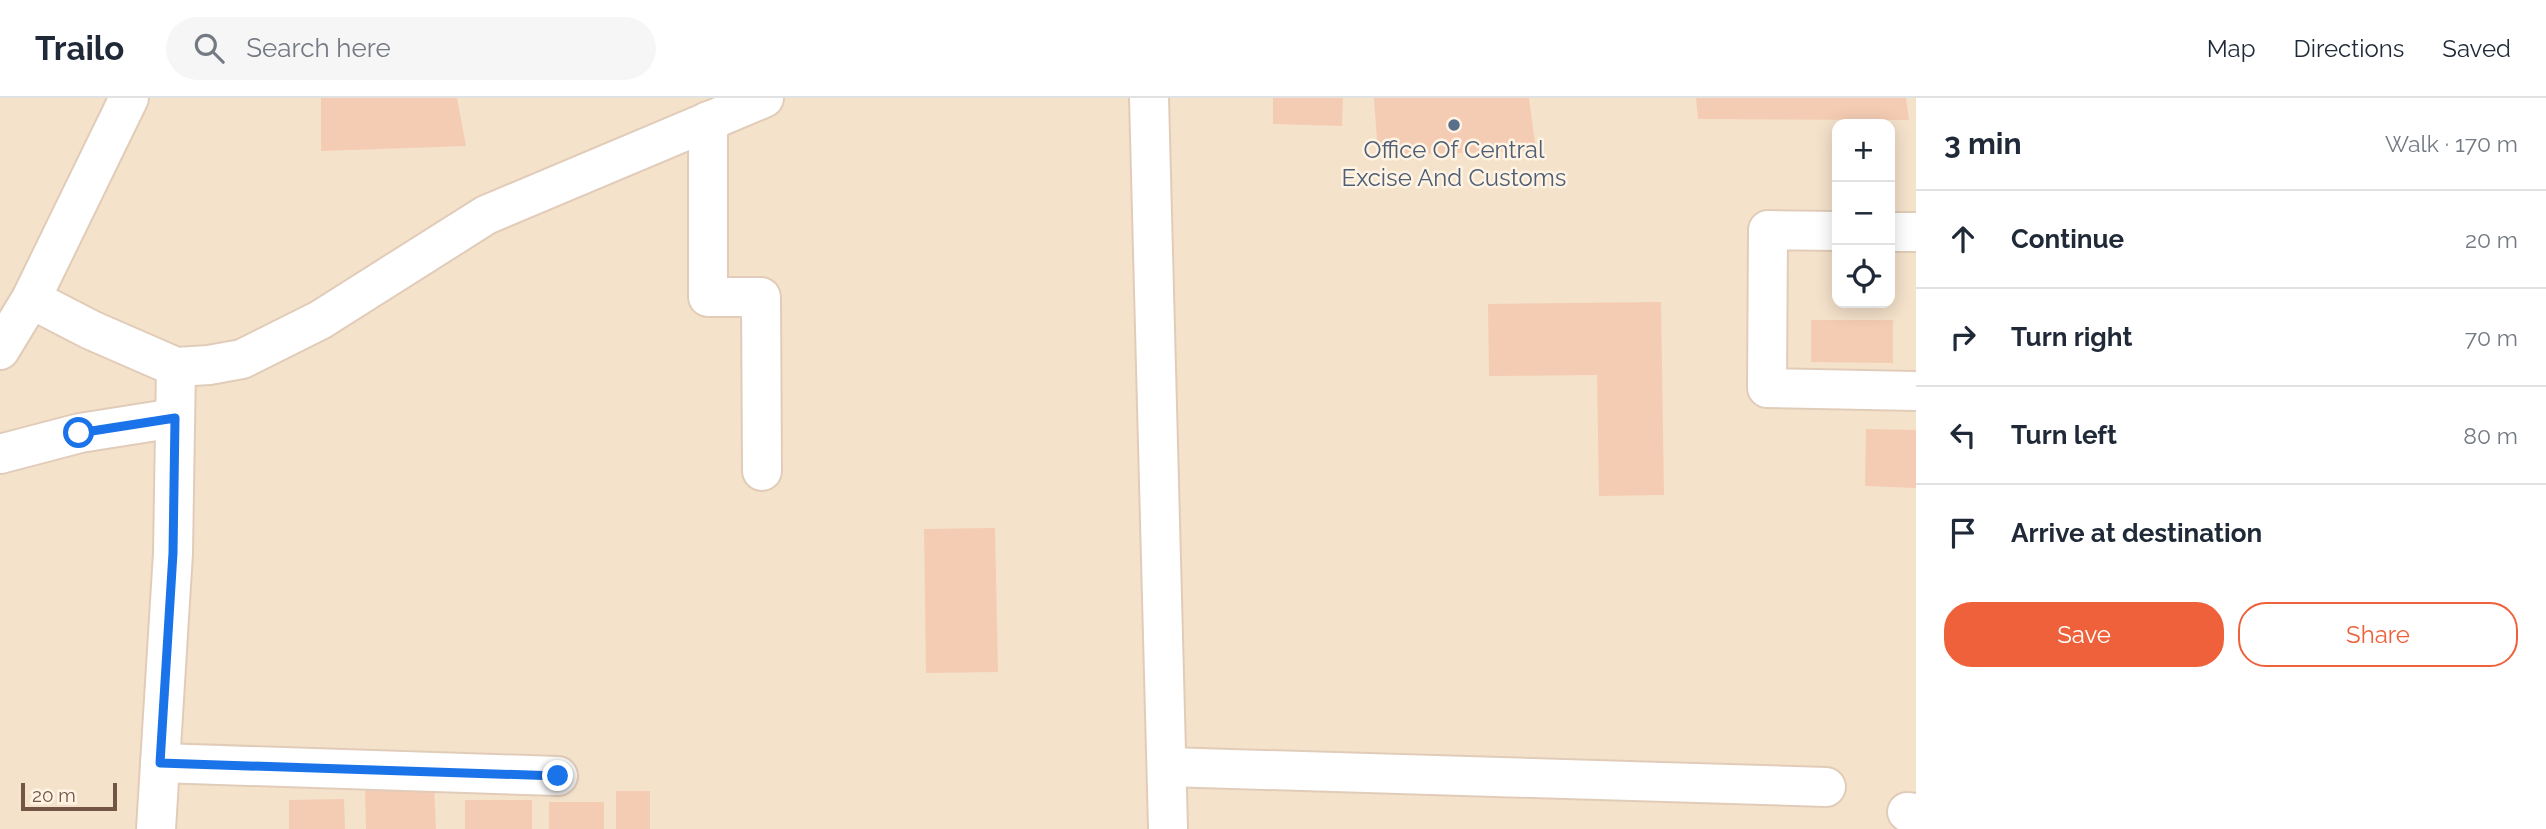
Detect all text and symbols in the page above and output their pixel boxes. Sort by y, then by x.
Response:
search box [166,17,656,80]
text: Trailo [35,29,124,68]
icon: search [190,29,228,67]
text: Search here [246,33,391,63]
text: Map [2207,34,2256,63]
text: Directions [2294,34,2404,63]
text: Saved [2442,34,2511,63]
marker: Office Of Central Excise And Customs [1446,117,1462,133]
map controls [1832,119,1895,308]
button: + [1832,119,1895,182]
text: 3 min [1944,126,2022,161]
text: Walk · 170 m [2385,130,2518,157]
place label: Office Of Central Excise And Customs [1342,135,1566,192]
button: − [1832,182,1895,245]
icon: ahead [1944,220,1982,258]
text: Continue [2011,224,2124,254]
text: 20 m [2465,226,2518,253]
button: locate [1832,245,1895,308]
icon: right [1944,318,1982,356]
text: Turn right [2011,322,2132,352]
text: 70 m [2465,324,2518,351]
icon: left [1944,416,1982,454]
route start [63,417,94,448]
text: Turn left [2011,420,2117,450]
text: 80 m [2463,422,2518,449]
icon: arrive [1944,514,1982,552]
text: Arrive at destination [2011,518,2262,548]
button: Save [1944,602,2224,667]
button: Share [2238,602,2518,667]
route end [542,760,573,791]
scale bar [21,780,117,812]
text: 20 m [32,784,76,806]

